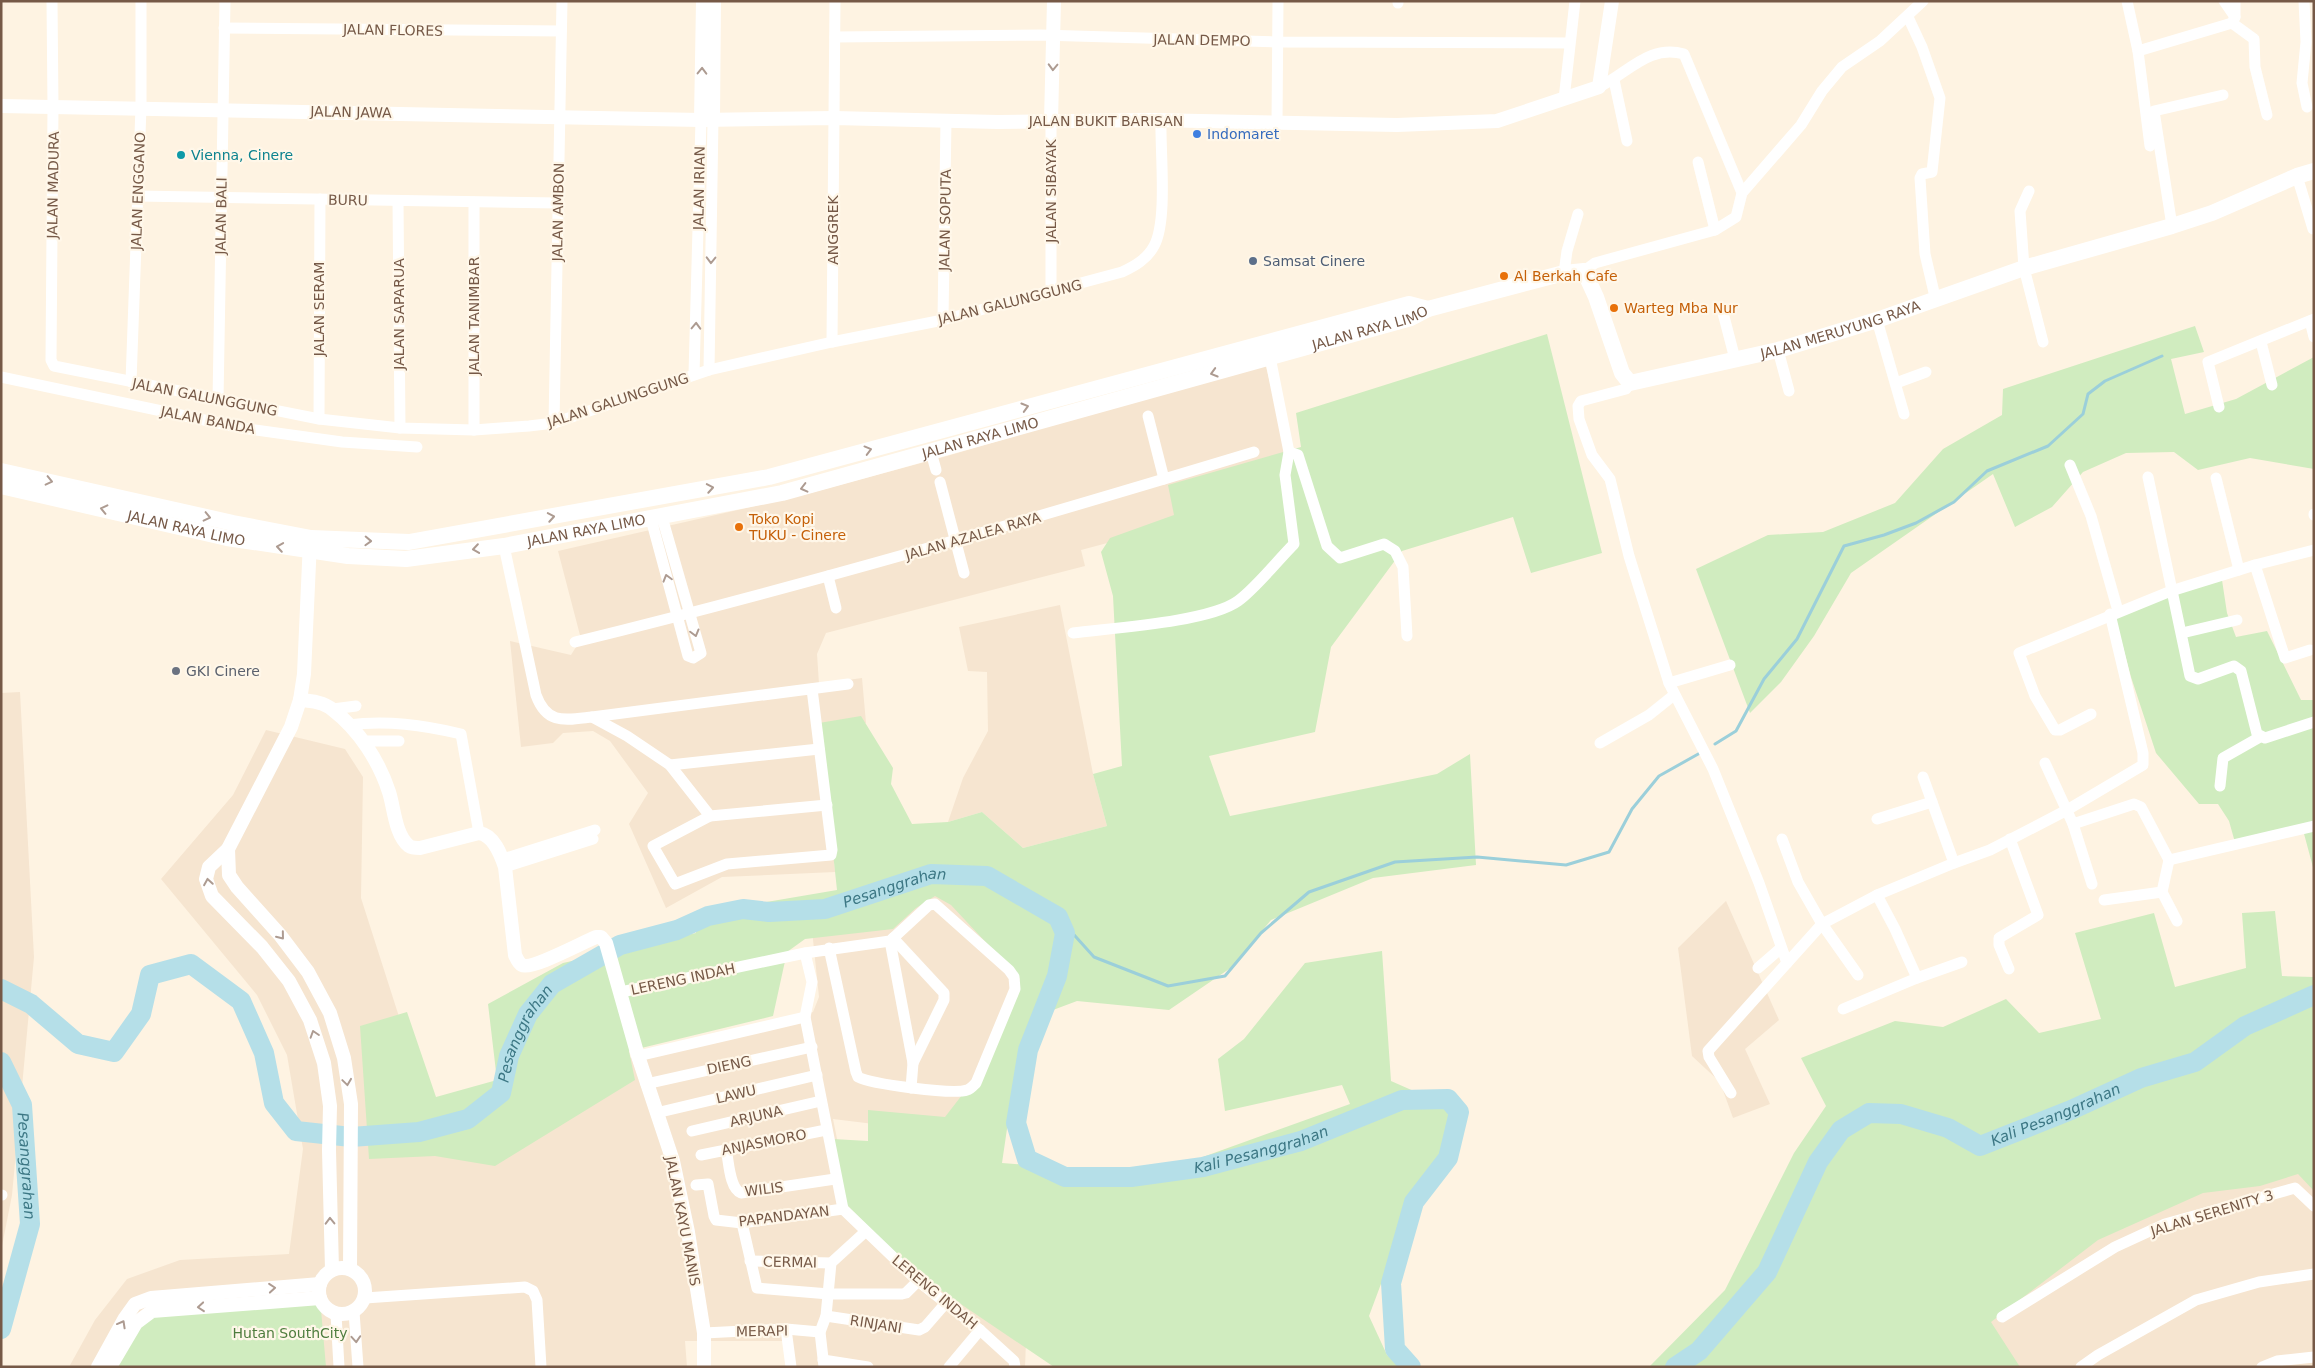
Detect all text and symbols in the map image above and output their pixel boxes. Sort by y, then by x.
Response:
street label: JALAN FLORES [342,21,443,39]
street label: JALAN DEMPO [1152,31,1251,49]
one-way arrow [1047,64,1058,72]
one-way arrow [697,67,707,74]
street label: JALAN JAWA [309,103,392,121]
street label: JALAN BUKIT BARISAN [1028,113,1183,129]
place label: Indomaret [1207,126,1280,142]
marker: Indomaret [1191,128,1203,140]
street label: JALAN MADURA [44,131,62,240]
street label: JALAN ENGGANO [128,132,148,251]
street label: JALAN SIBAYAK [1043,138,1059,244]
street label: JALAN IRIAN [690,146,708,231]
place label: Vienna, Cinere [191,147,293,163]
marker: Vienna, Cinere [175,149,187,161]
street label: JALAN AMBON [549,163,567,262]
street label: JALAN SOPUTA [936,169,954,272]
street label: JALAN BALI [212,177,230,256]
street label: BURU [328,192,368,208]
street label: ANGGREK [825,194,841,265]
place label: Samsat Cinere [1263,253,1365,269]
marker: Samsat Cinere [1247,255,1259,267]
street label: JALAN TANIMBAR [466,256,482,376]
one-way arrow [706,256,716,264]
street label: JALAN SAPARUA [391,258,407,371]
street label: JALAN SERAM [311,262,327,357]
place label: Al Berkah Cafe [1514,268,1618,284]
marker: Al Berkah Cafe [1498,270,1510,282]
street label: JALAN GALUNGGUNG [935,276,1084,328]
street label: JALAN MERUYUNG RAYA [1758,297,1923,362]
place label: Warteg Mba Nur [1624,300,1738,316]
street label: JALAN RAYA LIMO [1309,302,1431,353]
marker: Warteg Mba Nur [1608,302,1620,314]
one-way arrow [690,321,701,329]
one-way arrow [1210,367,1218,377]
street label: JALAN GALUNGGUNG [544,370,691,431]
street label: JALAN GALUNGGUNG [130,375,279,419]
street label: JALAN BANDA [158,403,257,437]
one-way arrow [1021,403,1029,413]
street label: JALAN RAYA LIMO [919,414,1040,462]
one-way arrow [864,446,872,456]
one-way arrow [44,476,53,486]
one-way arrow [799,482,808,493]
one-way arrow [706,483,715,493]
one-way arrow [99,504,108,515]
street label: JALAN RAYA LIMO [125,507,246,549]
street label: JALAN AZALEA RAYA [902,509,1043,563]
one-way arrow [203,511,212,522]
street label: JALAN RAYA LIMO [525,511,647,550]
place label: Toko Kopi TUKU - Cinere [748,511,846,543]
one-way arrow [546,512,555,523]
marker: Toko Kopi TUKU - Cinere [733,521,745,533]
one-way arrow [364,536,372,546]
one-way arrow [275,542,284,552]
one-way arrow [471,544,480,554]
one-way arrow [663,574,673,582]
one-way arrow [689,629,700,638]
place label: GKI Cinere [186,663,260,679]
marker: GKI Cinere [170,665,182,677]
water label: Pesanggrahan [841,865,947,911]
one-way arrow [203,878,213,887]
one-way arrow [276,931,285,940]
street label: LERENG INDAH [629,960,737,998]
water label: Pesanggrahan [495,981,557,1084]
one-way arrow [310,1030,320,1038]
street label: DIENG [705,1052,753,1078]
one-way arrow [342,1078,352,1086]
water label: Kali Pesanggrahan [1988,1080,2123,1150]
street label: LAWU [714,1082,758,1106]
street label: ARJUNA [728,1102,784,1130]
water label: Pesanggrahan [14,1112,39,1220]
water label: Kali Pesanggrahan [1193,1122,1331,1177]
street label: ANJASMORO [720,1126,808,1158]
street label: JALAN KAYU MANIS [662,1154,703,1287]
street label: WILIS [744,1179,784,1199]
street label: JALAN SERENITY 3 [2148,1187,2275,1240]
street label: PAPANDAYAN [738,1202,830,1230]
one-way arrow [325,1217,336,1225]
street label: LERENG INDAH [889,1252,981,1332]
street label: CERMAI [763,1254,817,1270]
one-way arrow [268,1283,276,1294]
one-way arrow [197,1302,205,1313]
street label: RINJANI [849,1312,903,1336]
one-way arrow [115,1321,125,1330]
street label: MERAPI [736,1323,788,1339]
park label: Hutan SouthCity [233,1325,347,1341]
one-way arrow [350,1335,361,1343]

